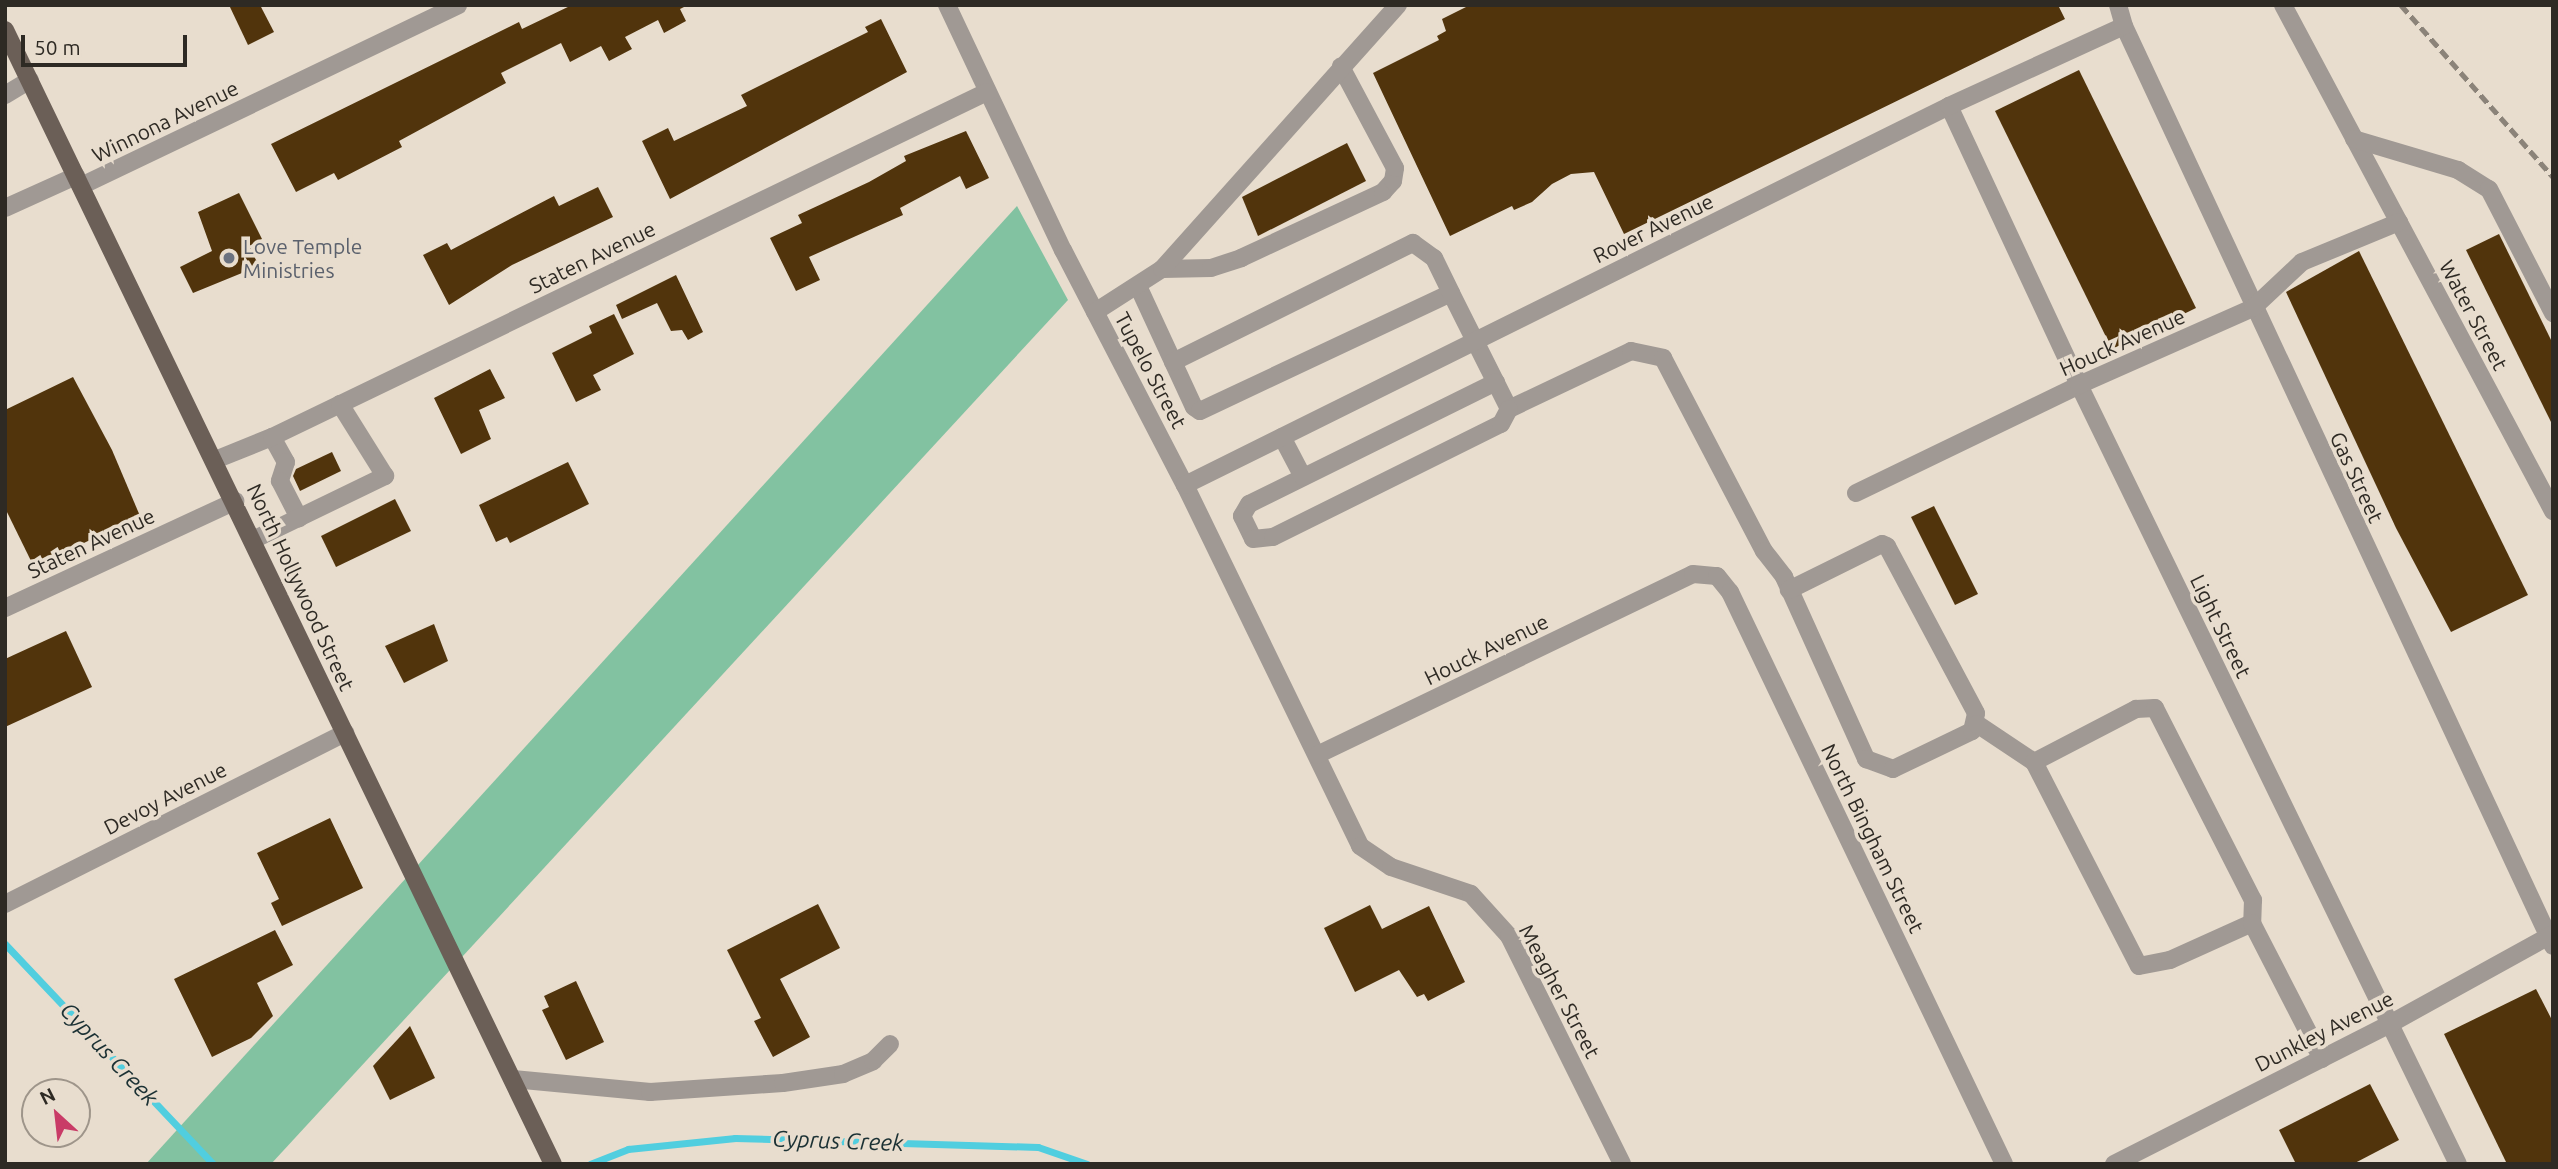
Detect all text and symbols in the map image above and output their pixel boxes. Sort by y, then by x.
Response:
scale bar [24,21,191,65]
text: 50 m [34,35,81,59]
street label: Winnona Avenue [88,75,242,167]
street label: Rover Avenue [1589,188,1717,268]
street label: Staten Avenue [525,216,659,298]
place label: Love Temple Ministries [243,233,362,283]
marker: Love Temple Ministries [221,250,237,266]
street label: Water Street [2434,256,2514,374]
street label: Houck Avenue [2055,303,2189,381]
street label: Tupelo Street [1110,307,1192,433]
street label: Gas Street [2325,428,2389,526]
street label: North Hollywood Street [242,480,360,694]
street label: Staten Avenue [23,503,159,583]
street label: Light Street [2185,570,2257,682]
street label: Houck Avenue [1420,608,1552,690]
street label: North Bingham Street [1816,739,1930,937]
street label: Devoy Avenue [99,756,231,840]
street label: Meagher Street [1514,920,1606,1062]
street label: Dunkley Avenue [2250,985,2398,1077]
water label: Cyprus Creek [54,996,164,1112]
north arrow [21,1078,91,1148]
text: N [36,1083,59,1109]
water label: Cyprus Creek [772,1125,904,1157]

